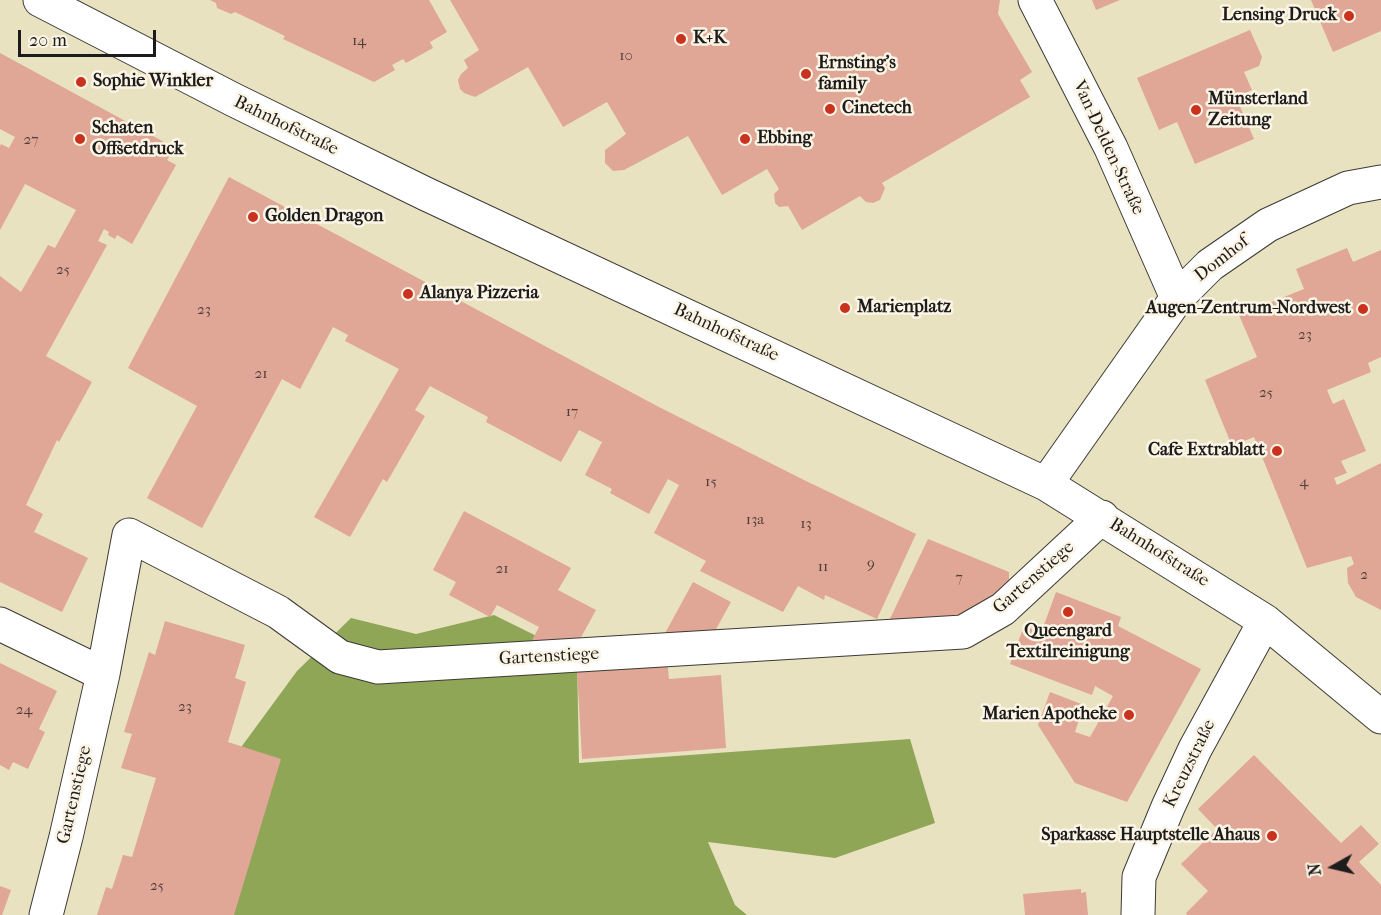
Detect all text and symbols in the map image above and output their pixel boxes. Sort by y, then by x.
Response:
place label: Lensing Druck [1222,5,1337,27]
marker: Lensing Druck [1342,9,1356,23]
scale bar [21,18,159,56]
place label: K+K [693,28,726,50]
text: 20 m [29,30,67,51]
house number: 14 [352,32,366,50]
marker: K+K [674,32,688,46]
house number: 10 [619,47,633,65]
place label: Ernsting's family [818,53,896,96]
marker: Ernsting's family [799,67,813,81]
place label: Sophie Winkler [93,71,213,93]
marker: Sophie Winkler [74,75,88,89]
street label: Van-Delden-Straße [1067,77,1149,219]
place label: Münsterland Zeitung [1208,89,1308,132]
street label: Bahnhofstraße [230,91,342,161]
place label: Cinetech [842,98,912,120]
marker: Cinetech [823,102,837,116]
marker: Münsterland Zeitung [1189,103,1203,117]
place label: Schaten Offsetdruck [92,118,184,160]
place label: Ebbing [757,128,812,150]
house number: 27 [24,131,38,149]
marker: Schaten Offsetdruck [73,132,87,146]
marker: Ebbing [738,132,752,146]
place label: Golden Dragon [265,206,383,228]
marker: Golden Dragon [246,210,260,224]
street label: Domhof [1191,231,1253,287]
house number: 25 [56,261,70,279]
place label: Alanya Pizzeria [420,283,539,305]
marker: Alanya Pizzeria [401,287,415,301]
place label: Marienplatz [857,297,951,319]
place label: Augen-Zentrum-Nordwest [1146,298,1351,320]
street label: Bahnhofstraße [670,299,782,367]
house number: 23 [197,301,211,319]
marker: Marienplatz [838,301,852,315]
marker: Augen-Zentrum-Nordwest [1356,302,1370,316]
house number: 23 [1298,326,1312,344]
house number: 21 [254,365,268,383]
house number: 25 [1259,384,1273,402]
house number: 17 [566,403,578,421]
place label: Cafe Extrablatt [1148,440,1265,462]
marker: Cafe Extrablatt [1270,444,1284,458]
house number: 15 [705,473,717,491]
house number: 4 [1300,473,1308,491]
house number: 13a [746,511,764,529]
street label: Bahnhofstraße [1105,514,1213,592]
house number: 13 [800,515,812,533]
street label: Gartenstiege [989,537,1079,619]
house number: 9 [867,555,875,573]
house number: 11 [818,558,828,576]
house number: 21 [495,560,509,578]
house number: 2 [1360,566,1368,584]
house number: 7 [955,569,963,587]
marker: Queengard Textilreinigung [1061,605,1075,619]
place label: Queengard Textilreinigung [1006,621,1130,664]
street label: Gartenstiege [498,644,600,670]
house number: 23 [178,698,192,716]
house number: 24 [16,701,32,719]
place label: Marien Apotheke [982,704,1117,726]
marker: Marien Apotheke [1122,708,1136,722]
street label: Kreuzstraße [1159,716,1221,812]
street label: Gartenstiege [53,744,97,846]
place label: Sparkasse Hauptstelle Ahaus [1041,825,1260,847]
marker: Sparkasse Hauptstelle Ahaus [1265,829,1279,843]
north arrow [1303,837,1363,897]
text: N [1304,862,1325,877]
house number: 25 [150,877,164,895]

